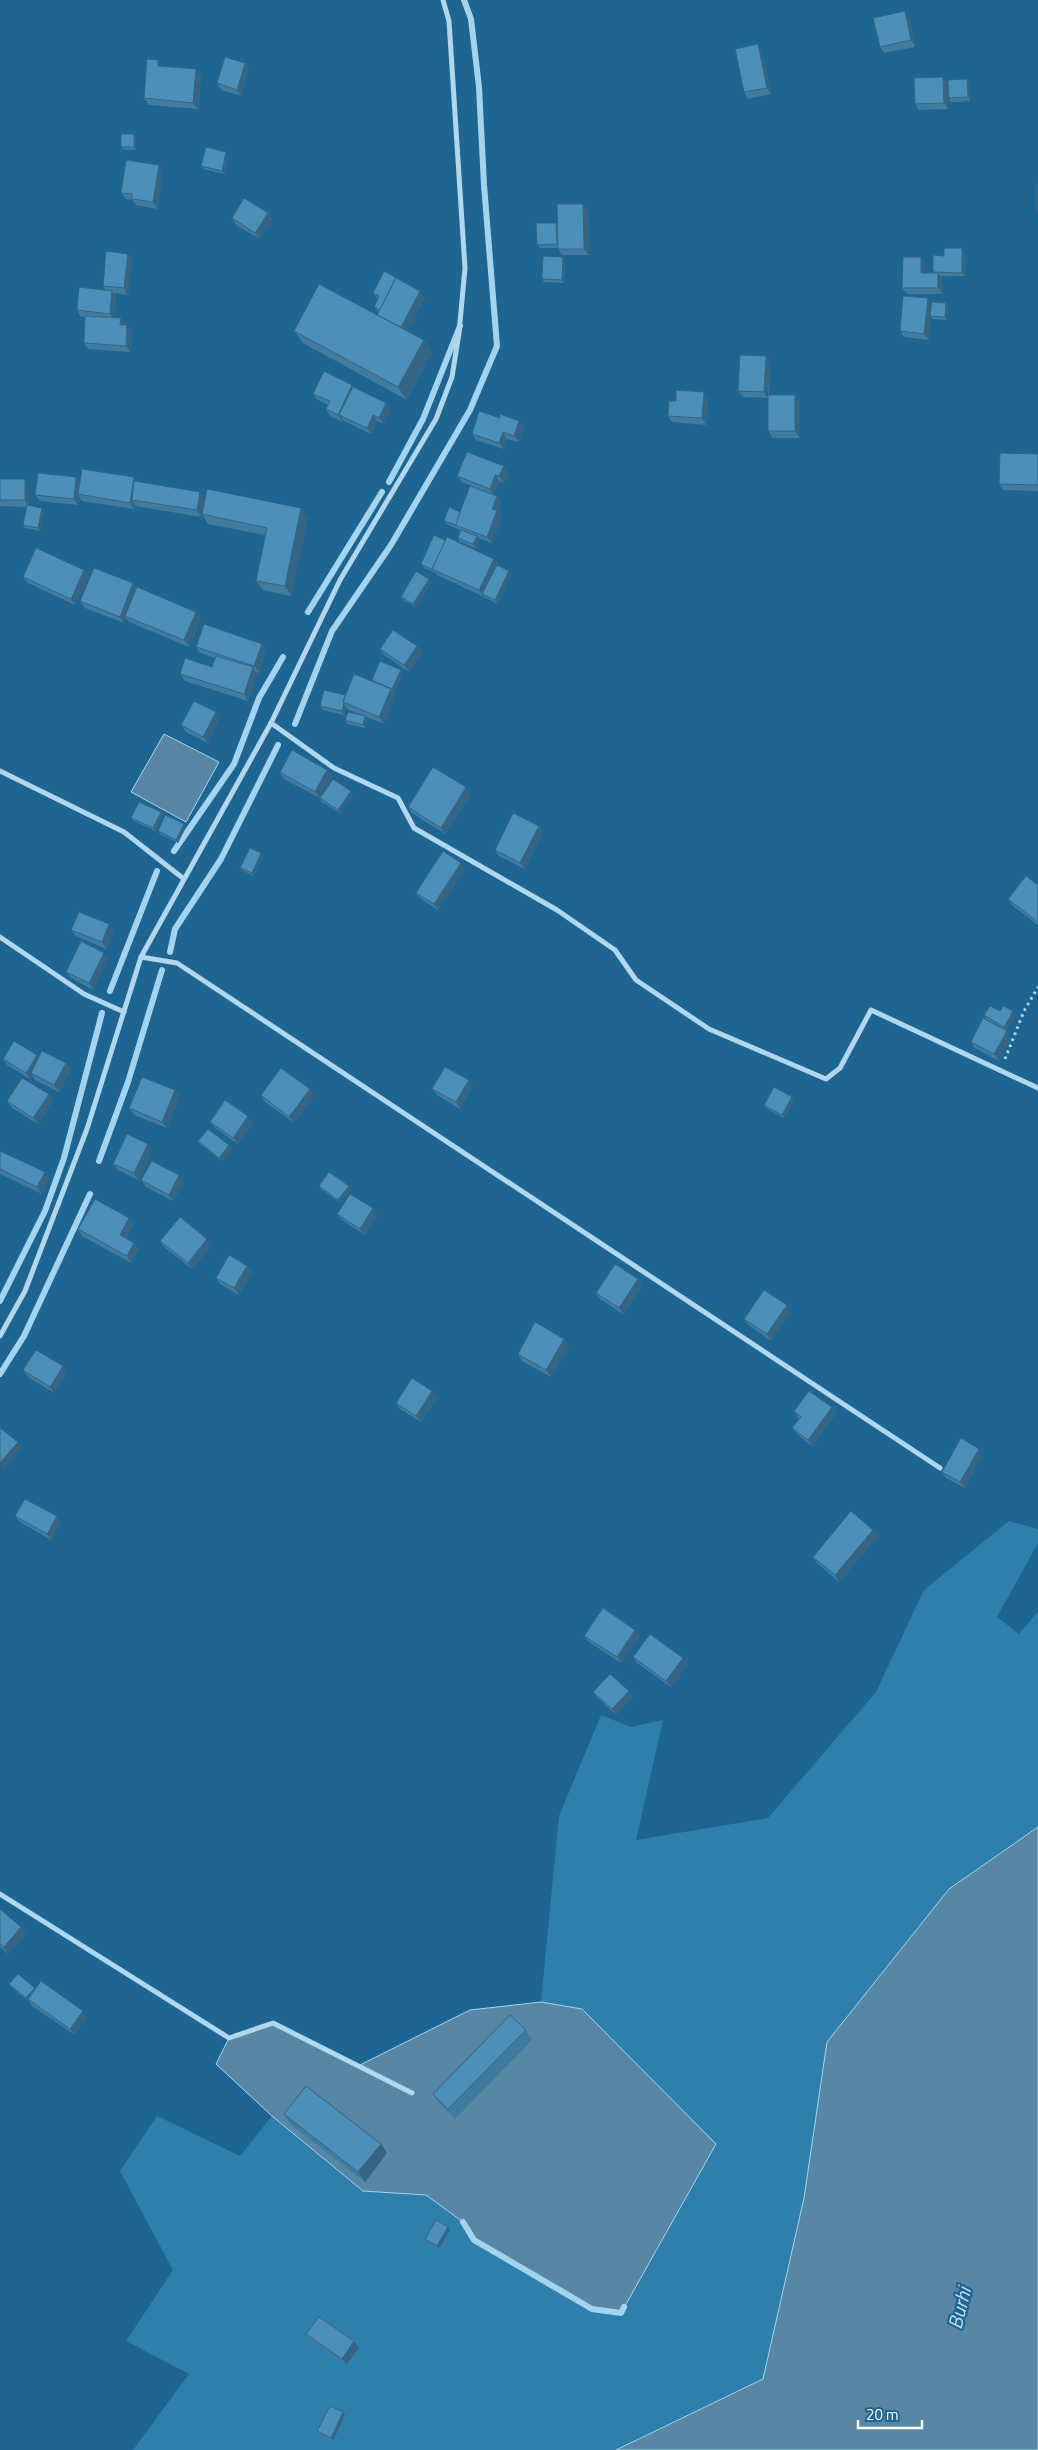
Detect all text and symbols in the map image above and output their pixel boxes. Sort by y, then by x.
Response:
water label: Burhi [939,2281,980,2332]
scale bar [858,2398,922,2430]
text: 20 m [866,2403,899,2426]

